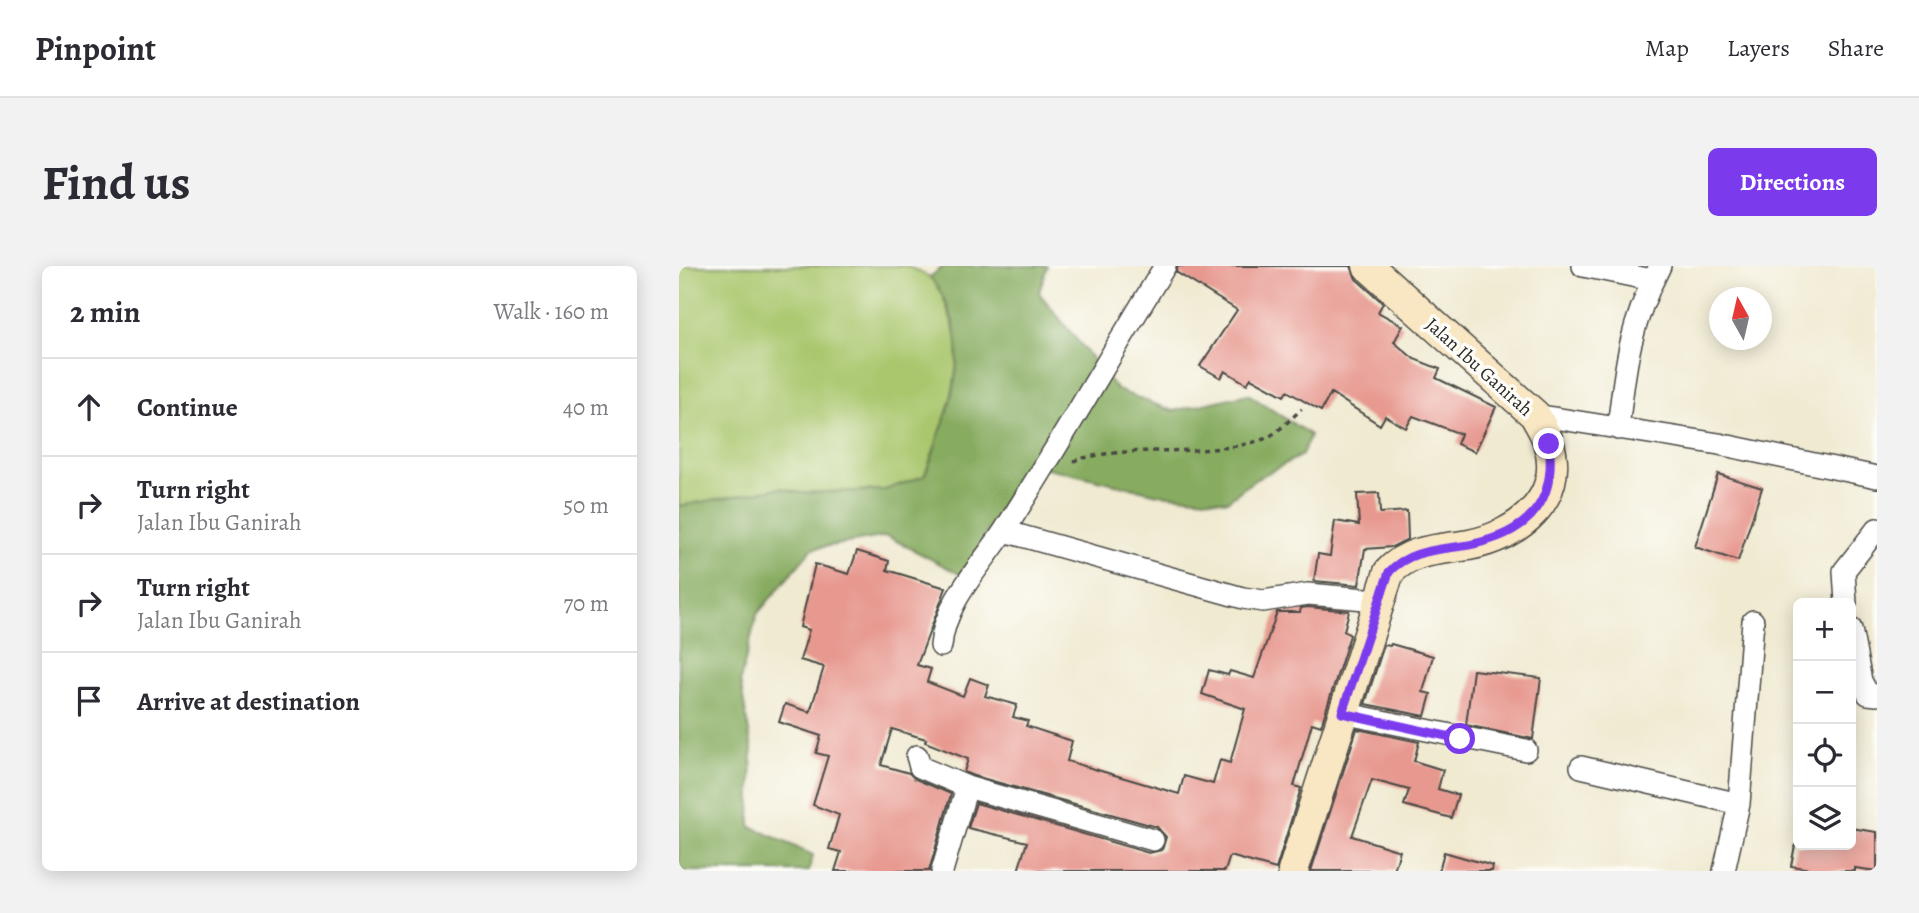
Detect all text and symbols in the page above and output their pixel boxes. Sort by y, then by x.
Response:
text: Pinpoint [35,26,156,71]
text: Map [1645,32,1689,64]
text: Layers [1727,32,1790,64]
text: Share [1828,32,1884,64]
button: Directions [1708,148,1877,216]
text: Find us [42,149,190,216]
north arrow [1709,287,1772,350]
text: 2 min [70,292,140,332]
text: Walk · 160 m [494,296,609,327]
street label: Jalan Ibu Ganirah [1420,312,1538,422]
icon: ahead [70,388,108,426]
text: Continue [137,390,238,425]
text: 40 m [563,392,609,423]
route end [1533,428,1564,459]
text: Turn right [137,472,250,507]
icon: right [70,486,108,524]
text: 50 m [563,490,609,521]
text: Jalan Ibu Ganirah [137,507,302,538]
text: Turn right [137,570,250,605]
icon: right [70,584,108,622]
text: 70 m [563,588,609,619]
map controls [1793,598,1856,850]
button: + [1793,598,1856,661]
text: Jalan Ibu Ganirah [137,605,302,636]
button: − [1793,661,1856,724]
icon: arrive [70,682,108,720]
text: Arrive at destination [137,684,360,719]
route start [1444,723,1475,754]
button: locate [1793,724,1856,787]
button: layers [1793,787,1856,850]

